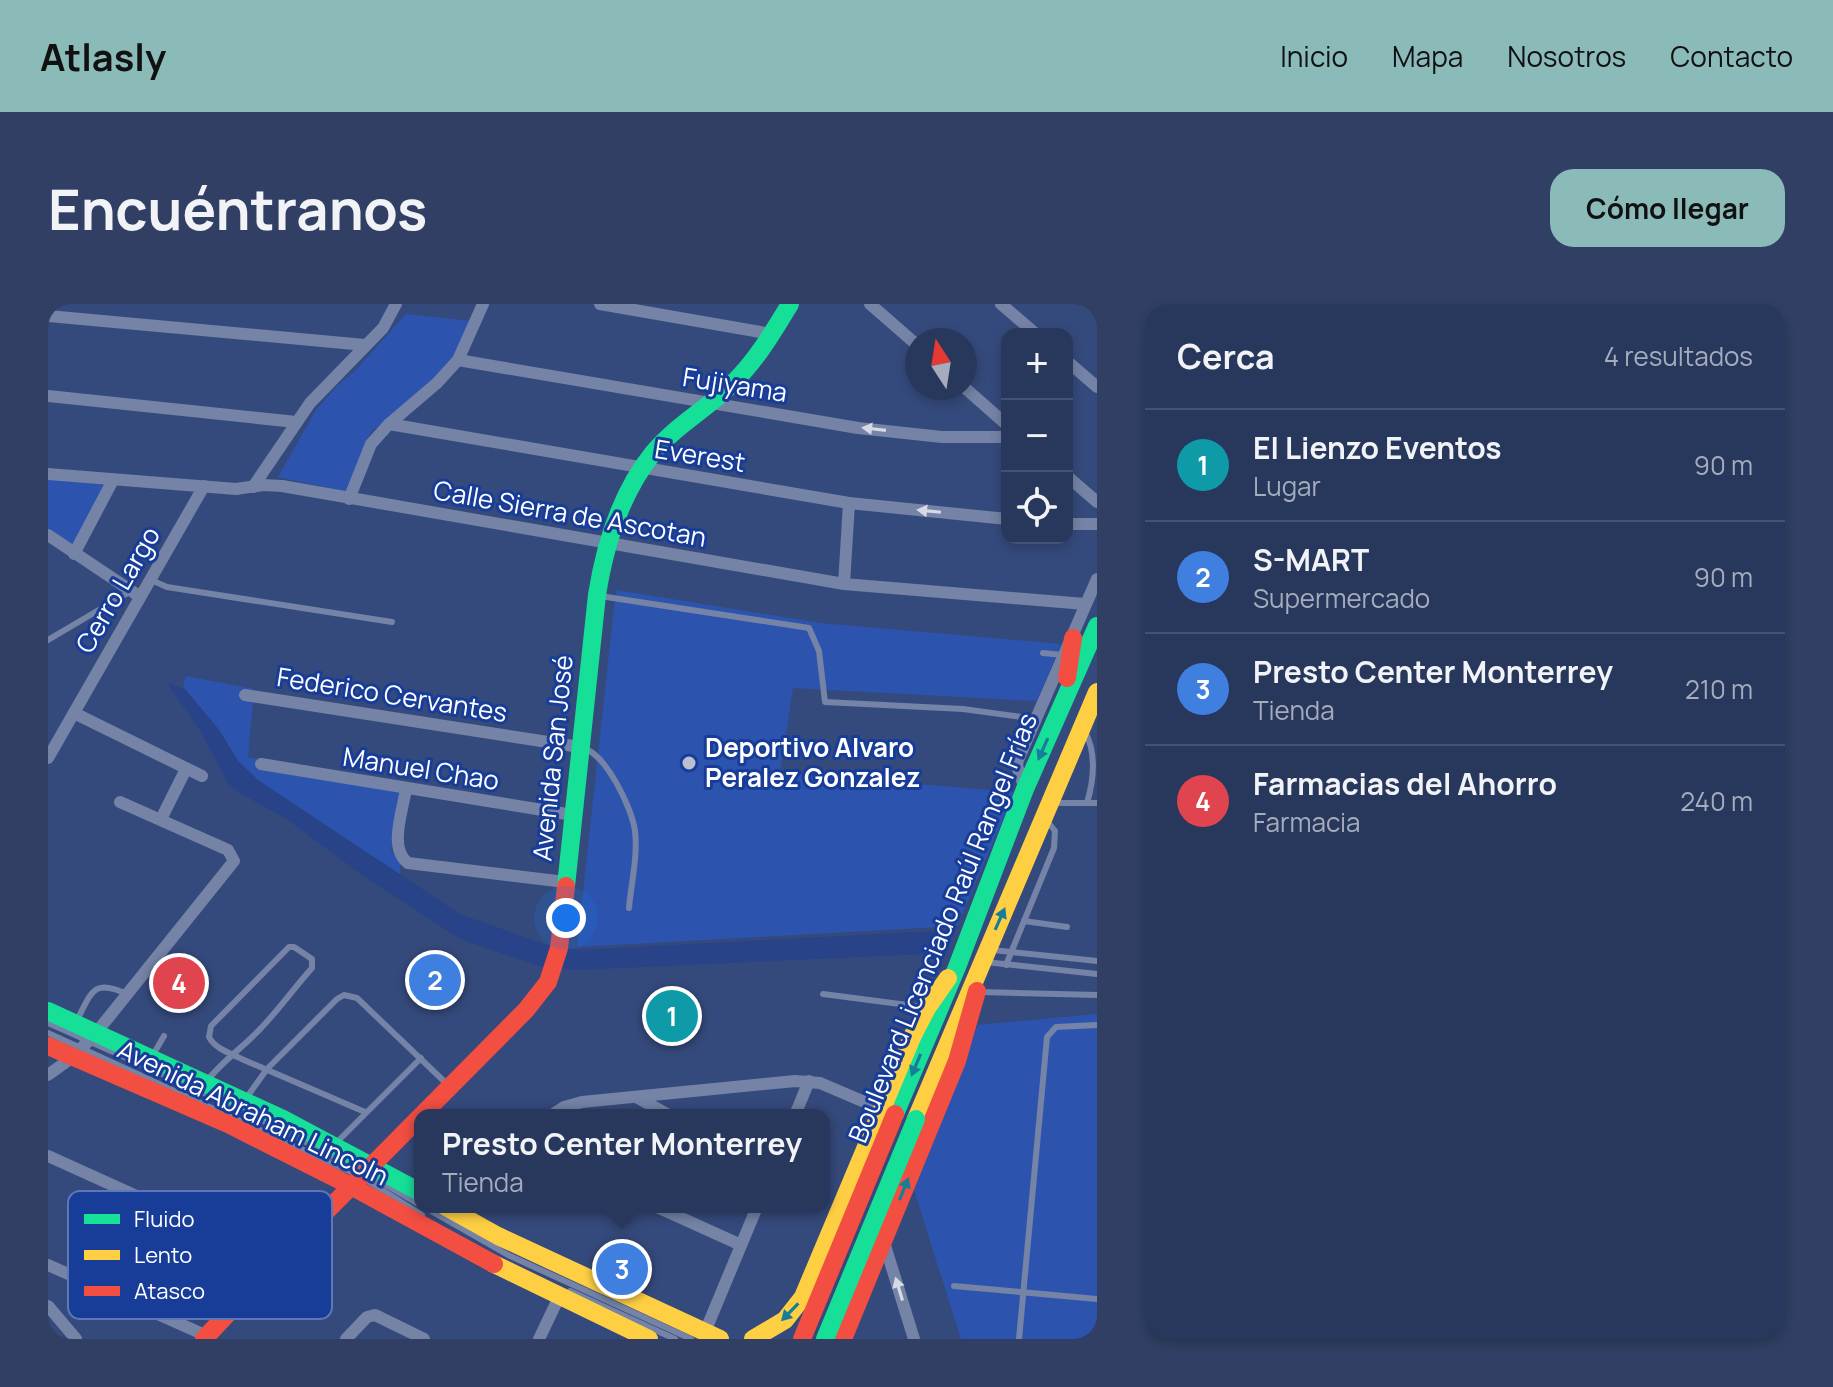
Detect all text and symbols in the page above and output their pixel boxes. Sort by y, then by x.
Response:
text: Atlasly [40,30,166,82]
text: Inicio [1280,37,1348,75]
text: Mapa [1392,37,1463,75]
text: Nosotros [1507,37,1626,75]
text: Contacto [1670,37,1793,75]
button: Cómo llegar [1550,169,1785,247]
text: Encuéntranos [48,170,427,247]
north arrow [905,328,977,400]
map controls [1001,328,1073,544]
button: + [1001,328,1073,400]
text: Cerca [1177,333,1275,379]
text: 4 resultados [1604,338,1753,374]
street label: Fujiyama [680,358,790,410]
button: − [1001,400,1073,472]
one-way arrow [861,423,886,436]
text: El Lienzo Eventos [1253,427,1502,468]
street label: Everest [652,430,748,480]
text: 1 [1197,447,1209,483]
text: 90 m [1694,447,1753,483]
text: Lugar [1253,468,1321,504]
street label: Calle Sierra de Ascotan [431,471,709,555]
button: locate [1001,472,1073,544]
one-way arrow [916,505,941,518]
street label: Cerro Largo [66,520,168,659]
text: S-MART [1253,539,1369,580]
text: 2 [1195,559,1211,595]
text: 90 m [1694,559,1753,595]
text: Supermercado [1253,580,1430,616]
text: Presto Center Monterrey [1253,651,1613,692]
street label: Avenida San José [523,653,581,863]
street label: Federico Cervantes [274,658,510,730]
text: 3 [1195,671,1211,707]
text: 210 m [1685,671,1753,707]
text: Tienda [1253,692,1335,728]
street label: Boulevard Licenciado Raúl Rangel Frías [839,707,1045,1148]
place label: Deportivo Alvaro Peralez Gonzalez [705,729,920,795]
one-way arrow [1036,737,1050,760]
street label: Manuel Chao [341,738,502,798]
marker: Deportivo Alvaro Peralez Gonzalez [680,754,698,772]
text: Farmacias del Ahorro [1253,763,1557,804]
text: 4 [1195,783,1211,819]
text: 240 m [1680,783,1753,819]
text: Farmacia [1253,804,1360,840]
your location [546,898,586,938]
one-way arrow [994,907,1007,930]
pin: 2 [409,950,461,1010]
pin: 4 [153,953,205,1013]
pin: 1 [646,986,698,1046]
street label: Avenida Abraham Lincoln [112,1031,395,1193]
one-way arrow [910,1053,923,1077]
popup [414,1109,830,1213]
text: Presto Center Monterrey [442,1123,802,1164]
text: Tienda [442,1164,524,1200]
one-way arrow [898,1177,911,1201]
legend [68,1191,332,1319]
text: Fluido [134,1204,194,1234]
pin: 3 [596,1239,648,1299]
text: Lento [134,1240,192,1270]
text: Atasco [134,1276,205,1306]
one-way arrow [892,1277,905,1301]
one-way arrow [781,1302,799,1321]

